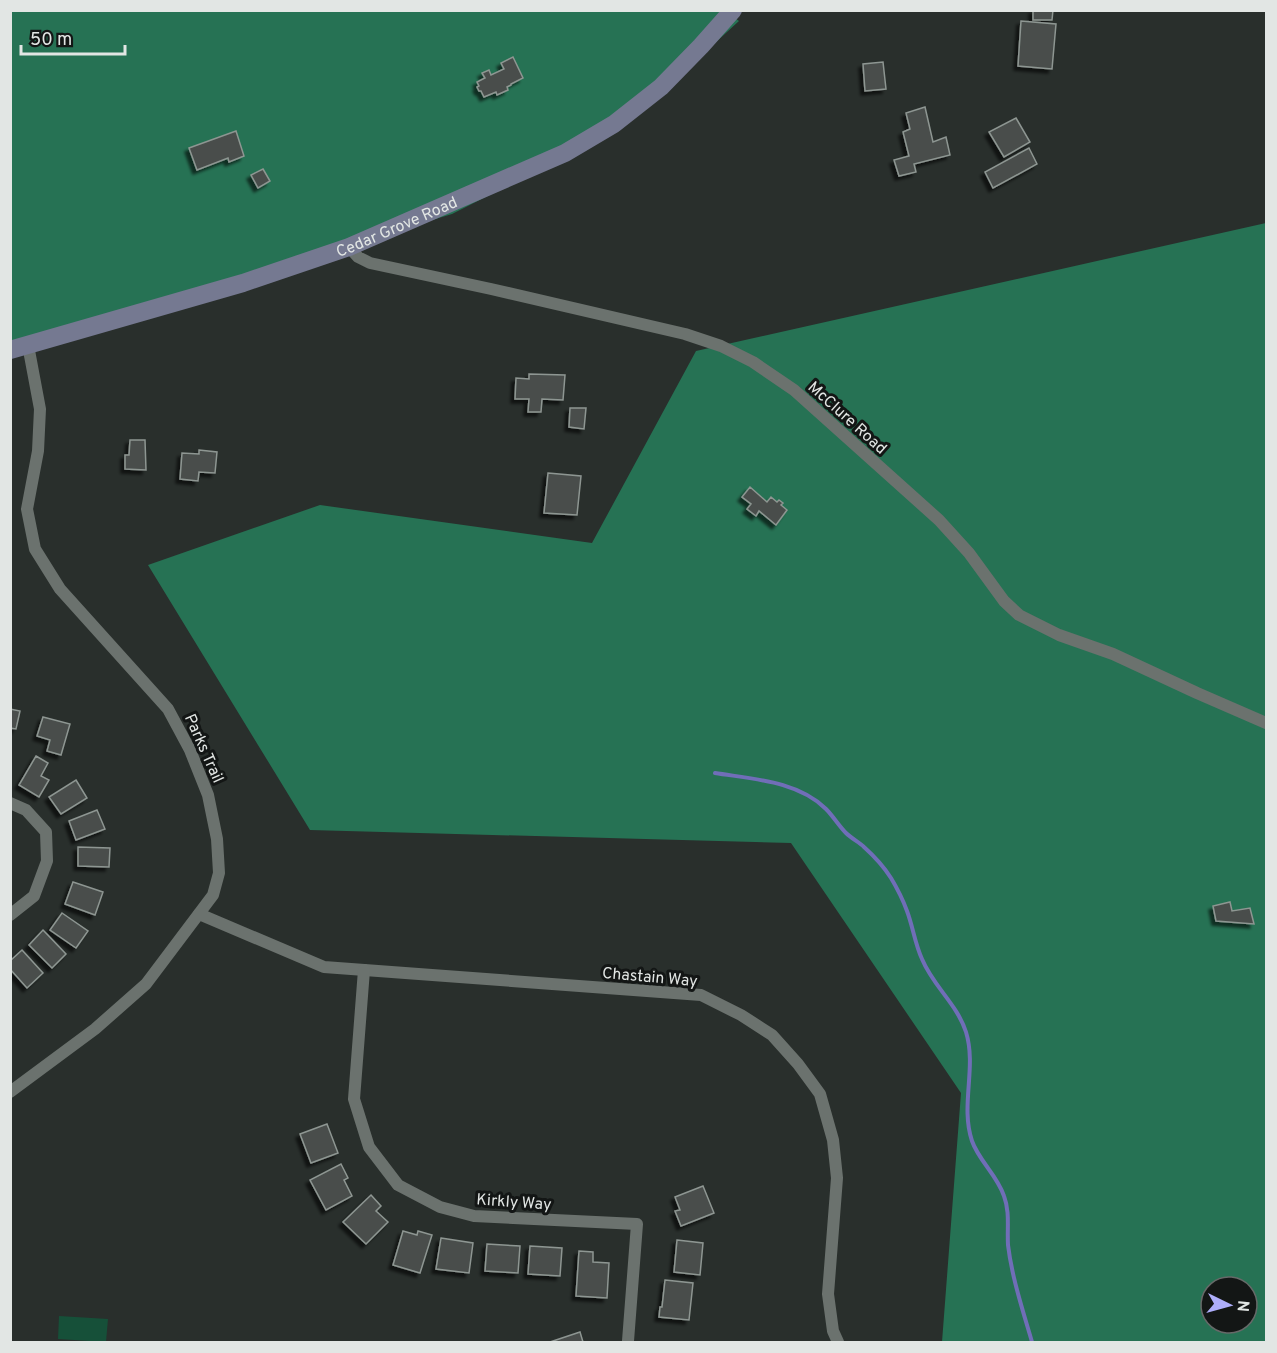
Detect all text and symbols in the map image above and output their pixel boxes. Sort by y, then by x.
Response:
scale bar [21,18,124,56]
text: 50 m [30,29,72,52]
street label: Cedar Grove Road [334,193,461,263]
street label: McClure Road [803,378,890,459]
street label: Parks Trail [179,711,227,787]
street label: Chastain Way [601,964,698,992]
street label: Kirkly Way [476,1190,552,1216]
north arrow [1199,1275,1259,1335]
text: N [1231,1300,1252,1313]

